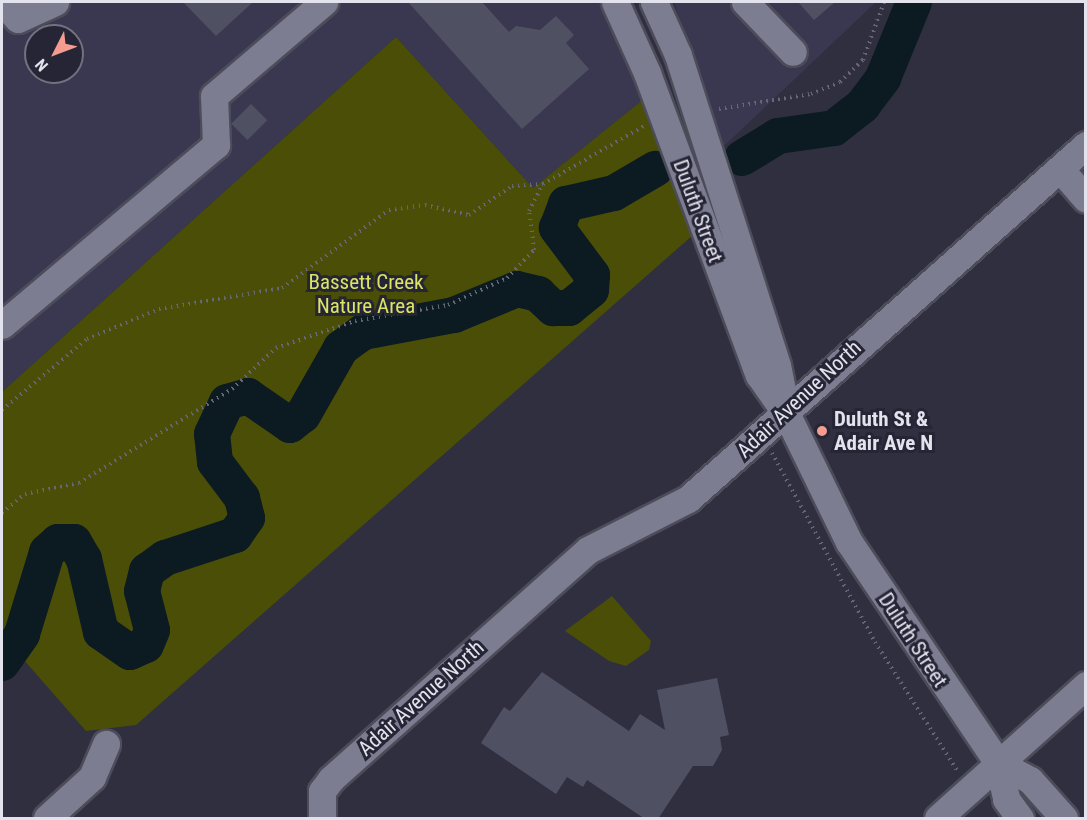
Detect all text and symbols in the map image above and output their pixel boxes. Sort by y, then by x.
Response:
north arrow [24,24,84,84]
text: N [31,55,52,75]
street label: Duluth Street [668,156,728,266]
park label: Bassett Creek Nature Area [308,269,424,319]
street label: Adair Avenue North [732,335,866,463]
place label: Duluth St & Adair Ave N [834,406,933,456]
marker: Duluth St & Adair Ave N [815,424,829,438]
street label: Duluth Street [873,588,953,692]
street label: Adair Avenue North [353,635,489,761]

